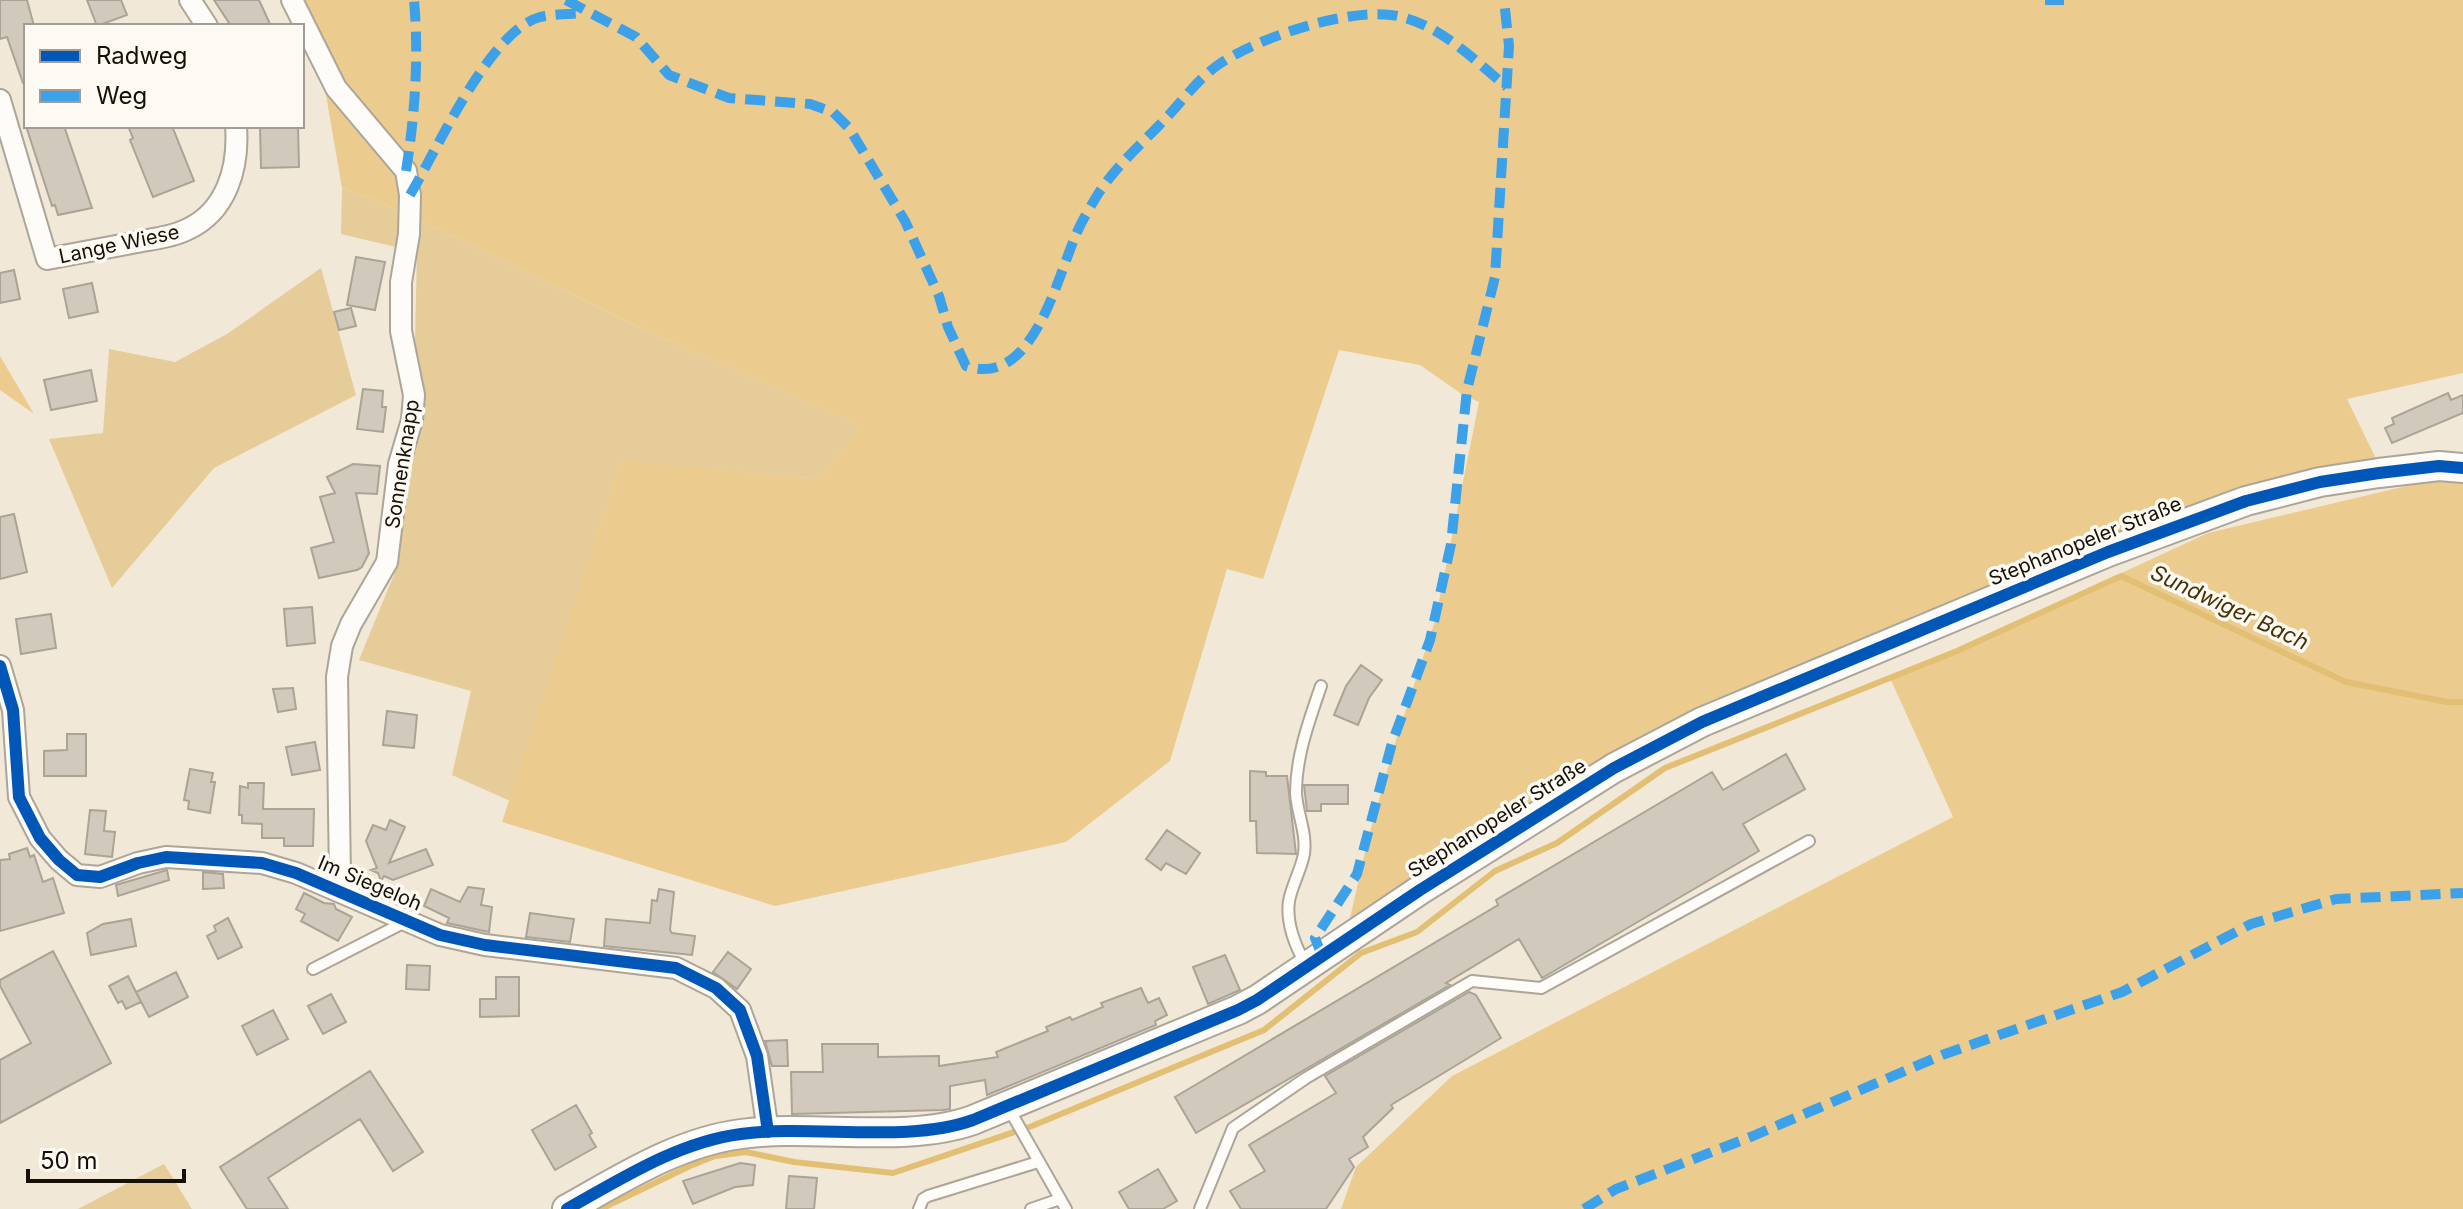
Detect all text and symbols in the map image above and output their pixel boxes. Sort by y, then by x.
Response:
legend [24,24,304,128]
text: Radweg [96,41,187,70]
text: Weg [96,81,147,110]
street label: Lange Wiese [57,220,181,268]
street label: Sonnenknapp [380,398,424,530]
street label: Stephanopeler Straße [1985,491,2185,591]
water label: Sundwiger Bach [2147,559,2313,655]
street label: Stephanopeler Straße [1403,753,1591,883]
street label: Im Siegeloh [314,850,426,916]
scale bar [28,1133,184,1183]
text: 50 m [40,1146,98,1175]

